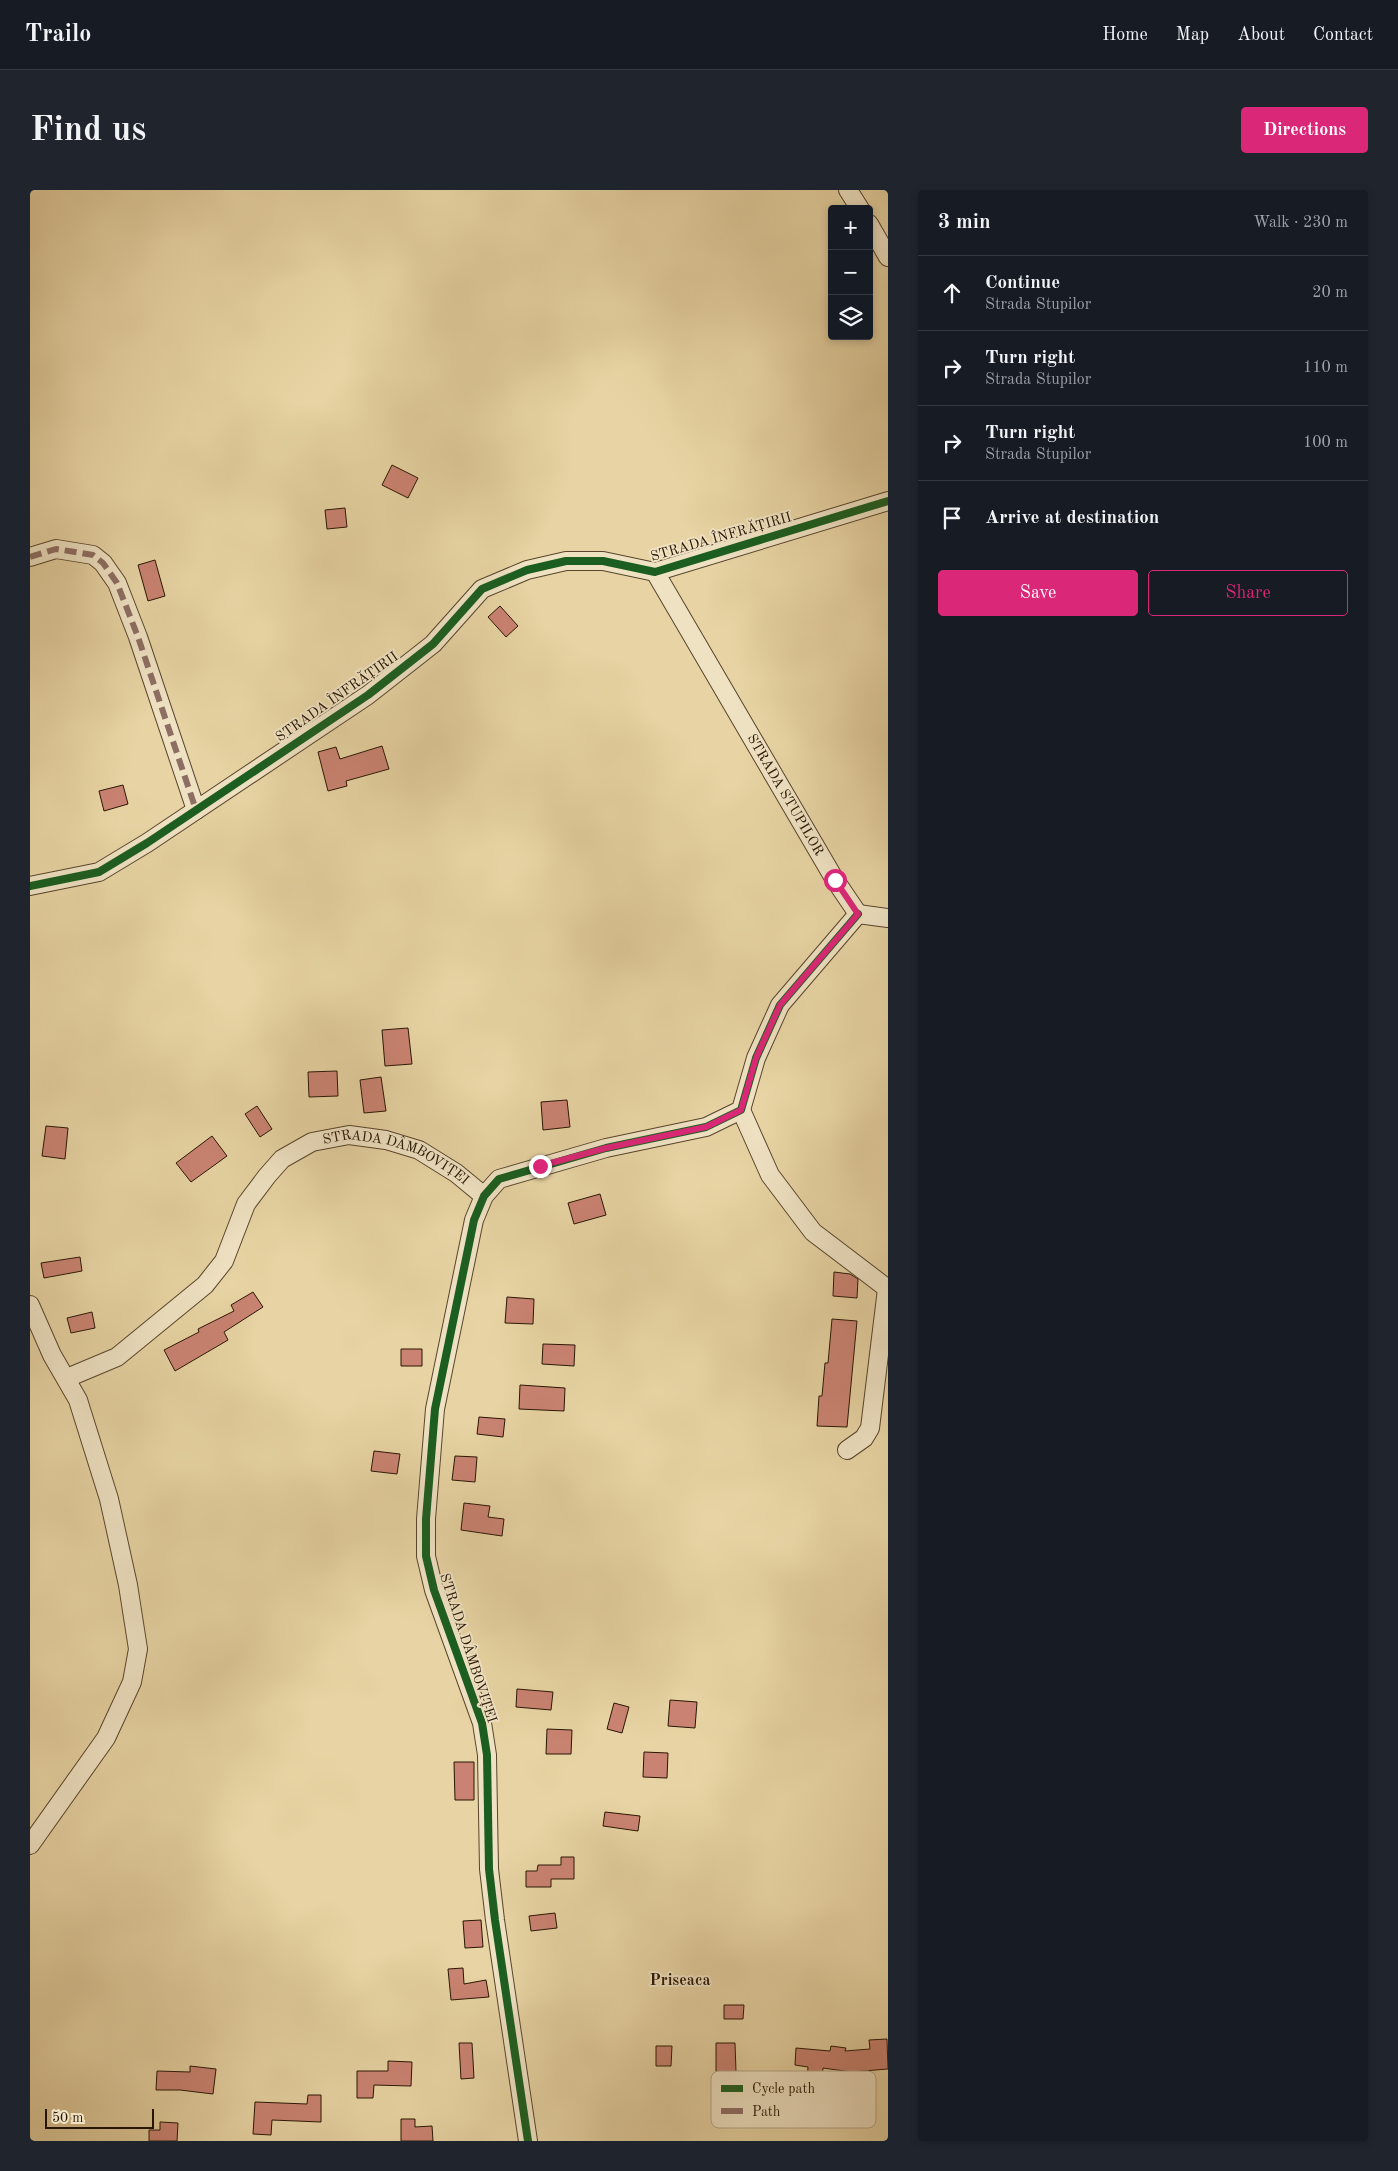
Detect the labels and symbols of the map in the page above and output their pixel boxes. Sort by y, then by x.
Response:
street label: STRADA ÎNFRĂȚIRII [648,507,793,565]
street label: STRADA ÎNFRĂȚIRII [272,647,401,745]
street label: STRADA STUPILOR [744,732,826,858]
route start [824,869,847,892]
street label: STRADA DÂMBOVIȚEI [321,1128,472,1188]
route end [529,1155,552,1178]
street label: STRADA DÂMBOVIȚEI [436,1571,502,1725]
district label: Priseaca [649,1973,711,1989]
legend [711,2071,876,2128]
text: Cycle path [752,2082,815,2096]
text: Path [752,2105,781,2119]
scale bar [45,2106,154,2129]

